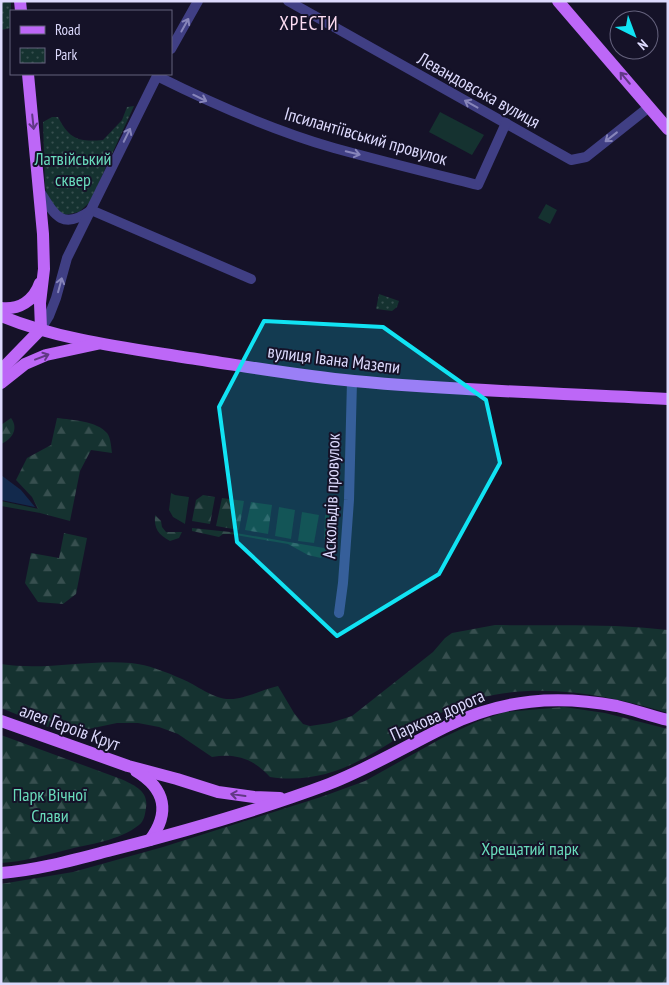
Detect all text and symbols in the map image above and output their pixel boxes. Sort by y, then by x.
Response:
legend [10,10,172,75]
north arrow [609,10,659,60]
district label: ХРЕСТИ [279,11,339,35]
one-way arrow [180,18,190,33]
text: Road [55,20,81,39]
text: N [634,35,652,54]
text: Park [55,45,77,64]
street label: Левандовська вулиця [413,46,544,133]
one-way arrow [619,72,630,85]
one-way arrow [192,93,207,103]
one-way arrow [463,99,478,109]
street label: Іпсилантіївський провулок [282,102,450,170]
one-way arrow [28,114,38,130]
one-way arrow [123,128,133,143]
one-way arrow [605,132,618,143]
park label: Латвійський сквер [33,147,112,191]
one-way arrow [344,148,360,158]
one-way arrow [56,277,65,293]
street label: вулиця Івана Мазепи [266,339,402,379]
one-way arrow [34,352,49,361]
street label: Аскольдів провулок [317,433,345,559]
street label: Паркова дорога [386,684,488,746]
street label: алея Героїв Крут [17,698,123,756]
park label: Парк Вічної Слави [13,783,87,827]
one-way arrow [231,789,247,799]
park label: Хрещатий парк [481,837,579,860]

